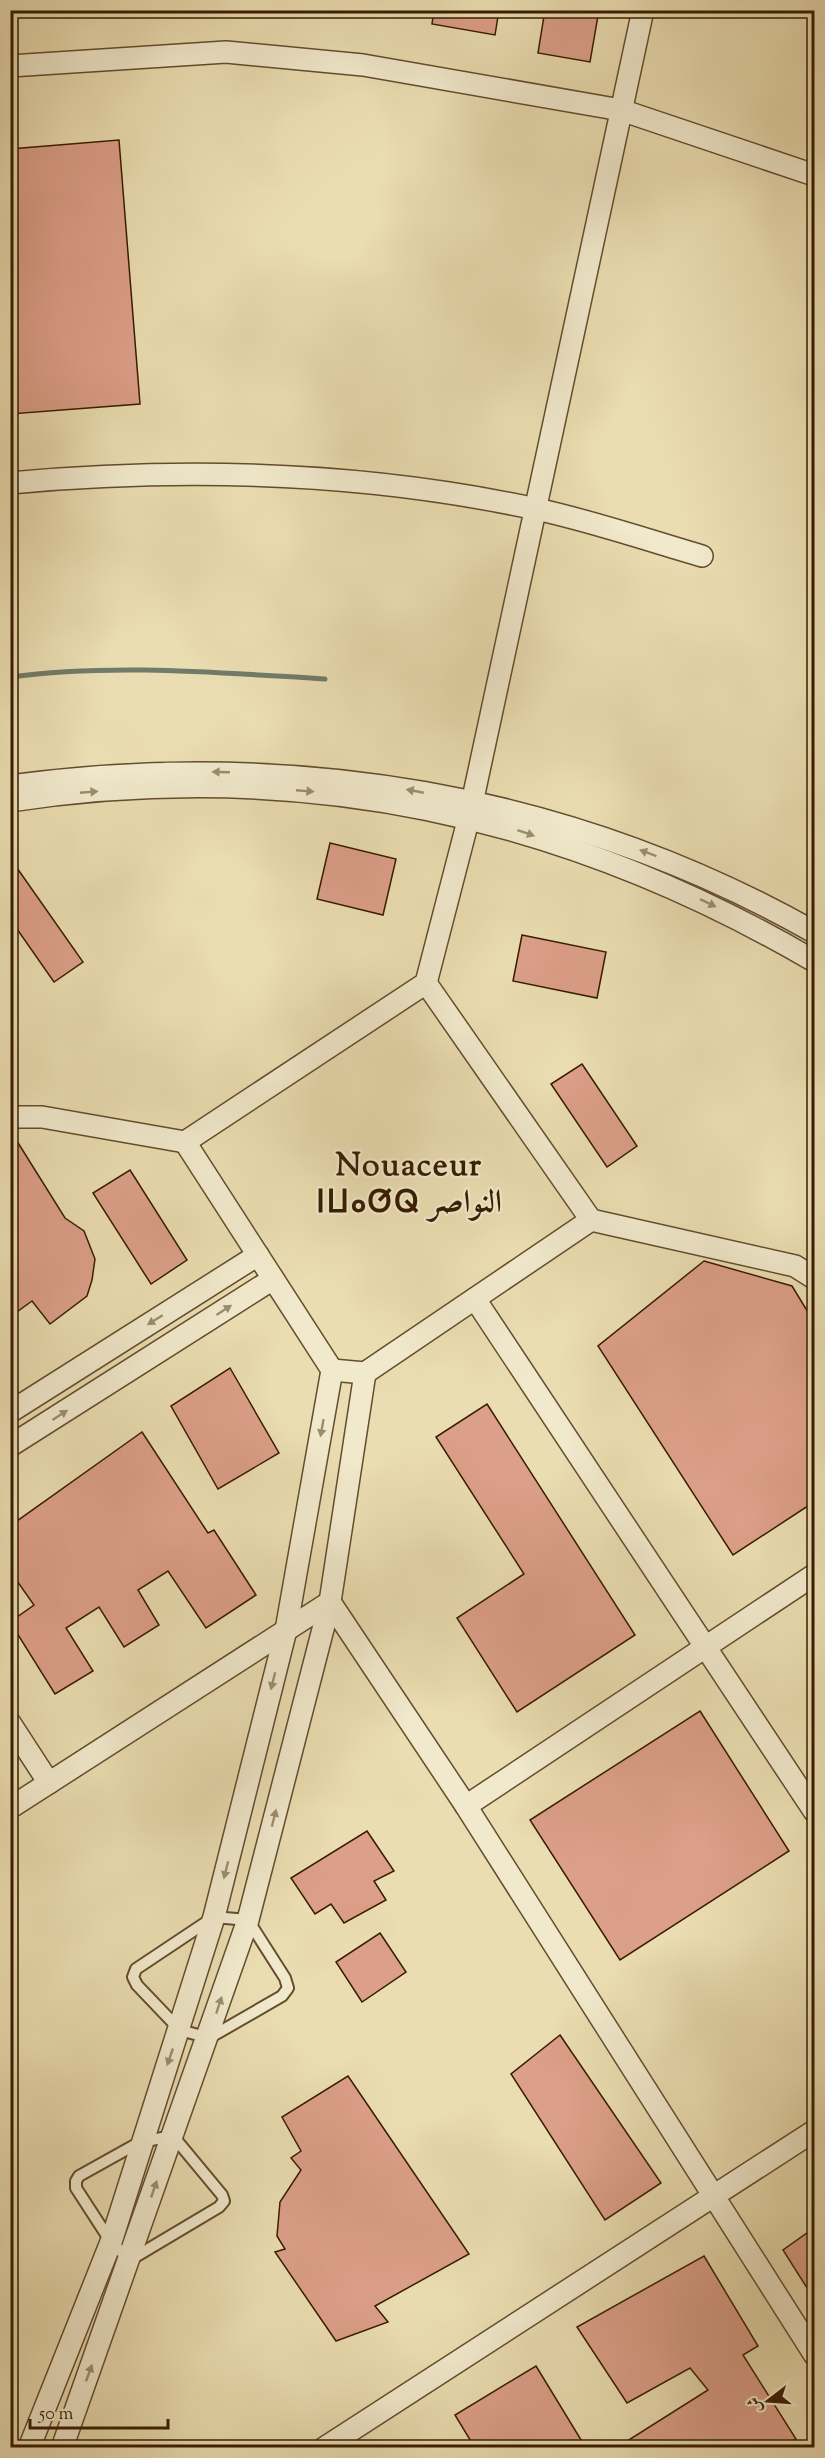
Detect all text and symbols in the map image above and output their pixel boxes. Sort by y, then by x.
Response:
one-way arrow [212,767,231,776]
one-way arrow [406,785,424,795]
one-way arrow [296,786,315,796]
one-way arrow [80,787,99,796]
one-way arrow [517,828,535,838]
one-way arrow [639,848,657,857]
one-way arrow [699,898,716,908]
district label: Nouaceur ⵏⵡⴰⵚⵕ النواصر [316,1144,502,1227]
one-way arrow [216,1305,232,1316]
one-way arrow [147,1314,164,1325]
one-way arrow [52,1410,68,1421]
one-way arrow [317,1419,326,1438]
one-way arrow [268,1672,278,1690]
one-way arrow [270,1809,279,1827]
one-way arrow [220,1861,230,1879]
one-way arrow [215,1996,225,2014]
one-way arrow [165,2048,175,2066]
one-way arrow [150,2180,160,2198]
one-way arrow [85,2364,94,2382]
north arrow [738,2371,798,2431]
scale bar [30,2392,168,2430]
text: ش [743,2394,769,2416]
text: 50 m [38,2402,74,2428]

